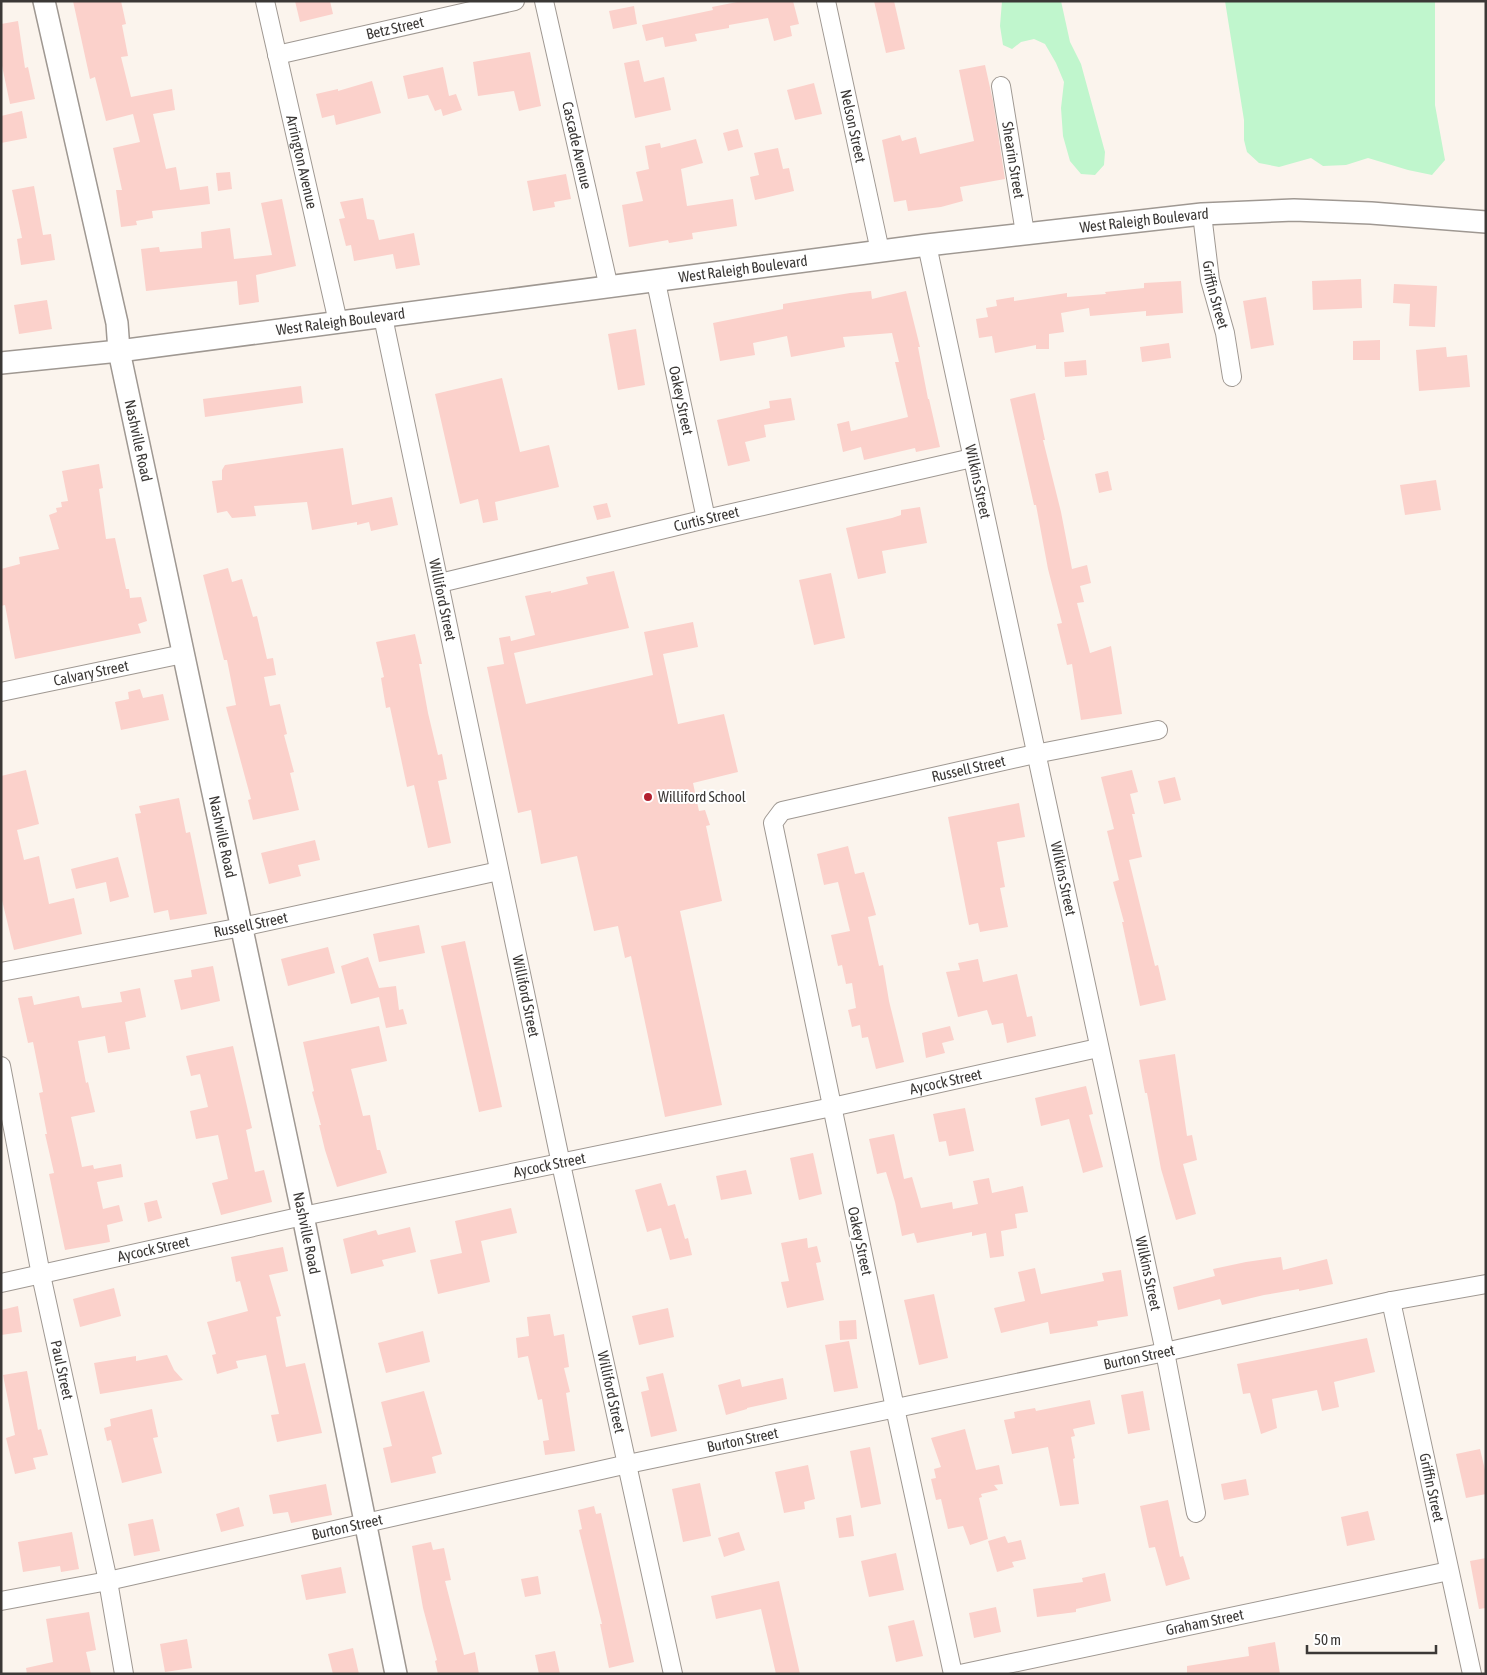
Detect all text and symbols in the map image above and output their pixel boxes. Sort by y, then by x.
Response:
street label: Betz Street [364,13,425,43]
street label: Nelson Street [837,88,870,164]
street label: Cascade Avenue [559,100,595,191]
street label: Arrington Avenue [283,113,321,210]
street label: Shearin Street [999,120,1028,200]
street label: West Raleigh Boulevard [1079,205,1209,236]
street label: West Raleigh Boulevard [678,252,808,286]
street label: Griffin Street [1200,260,1232,331]
street label: West Raleigh Boulevard [275,305,406,338]
street label: Oakey Street [666,364,697,436]
street label: Nashville Road [122,398,156,483]
street label: Wilkins Street [962,443,995,520]
street label: Curtis Street [672,503,741,534]
street label: Williford Street [426,557,460,642]
street label: Calvary Street [52,657,130,689]
street label: Russell Street [930,752,1007,785]
place label: Williford School [658,788,746,805]
marker: Williford School [642,791,654,803]
street label: Nashville Road [206,794,240,879]
street label: Wilkins Street [1047,840,1080,917]
street label: Russell Street [212,908,289,940]
street label: Williford Street [509,953,543,1039]
street label: Aycock Street [908,1065,983,1098]
street label: Aycock Street [512,1149,587,1180]
street label: Nashville Road [290,1190,324,1276]
street label: Oakey Street [845,1205,876,1277]
street label: Aycock Street [116,1232,191,1265]
street label: Wilkins Street [1132,1235,1165,1312]
street label: Paul Street [48,1339,77,1401]
street label: Burton Street [1102,1341,1176,1373]
street label: Williford Street [594,1349,629,1435]
street label: Burton Street [706,1424,780,1455]
street label: Griffin Street [1416,1452,1448,1523]
street label: Burton Street [310,1510,384,1543]
street label: Graham Street [1164,1606,1245,1638]
scale bar [1307,1622,1436,1654]
text: 50 m [1314,1631,1341,1648]

